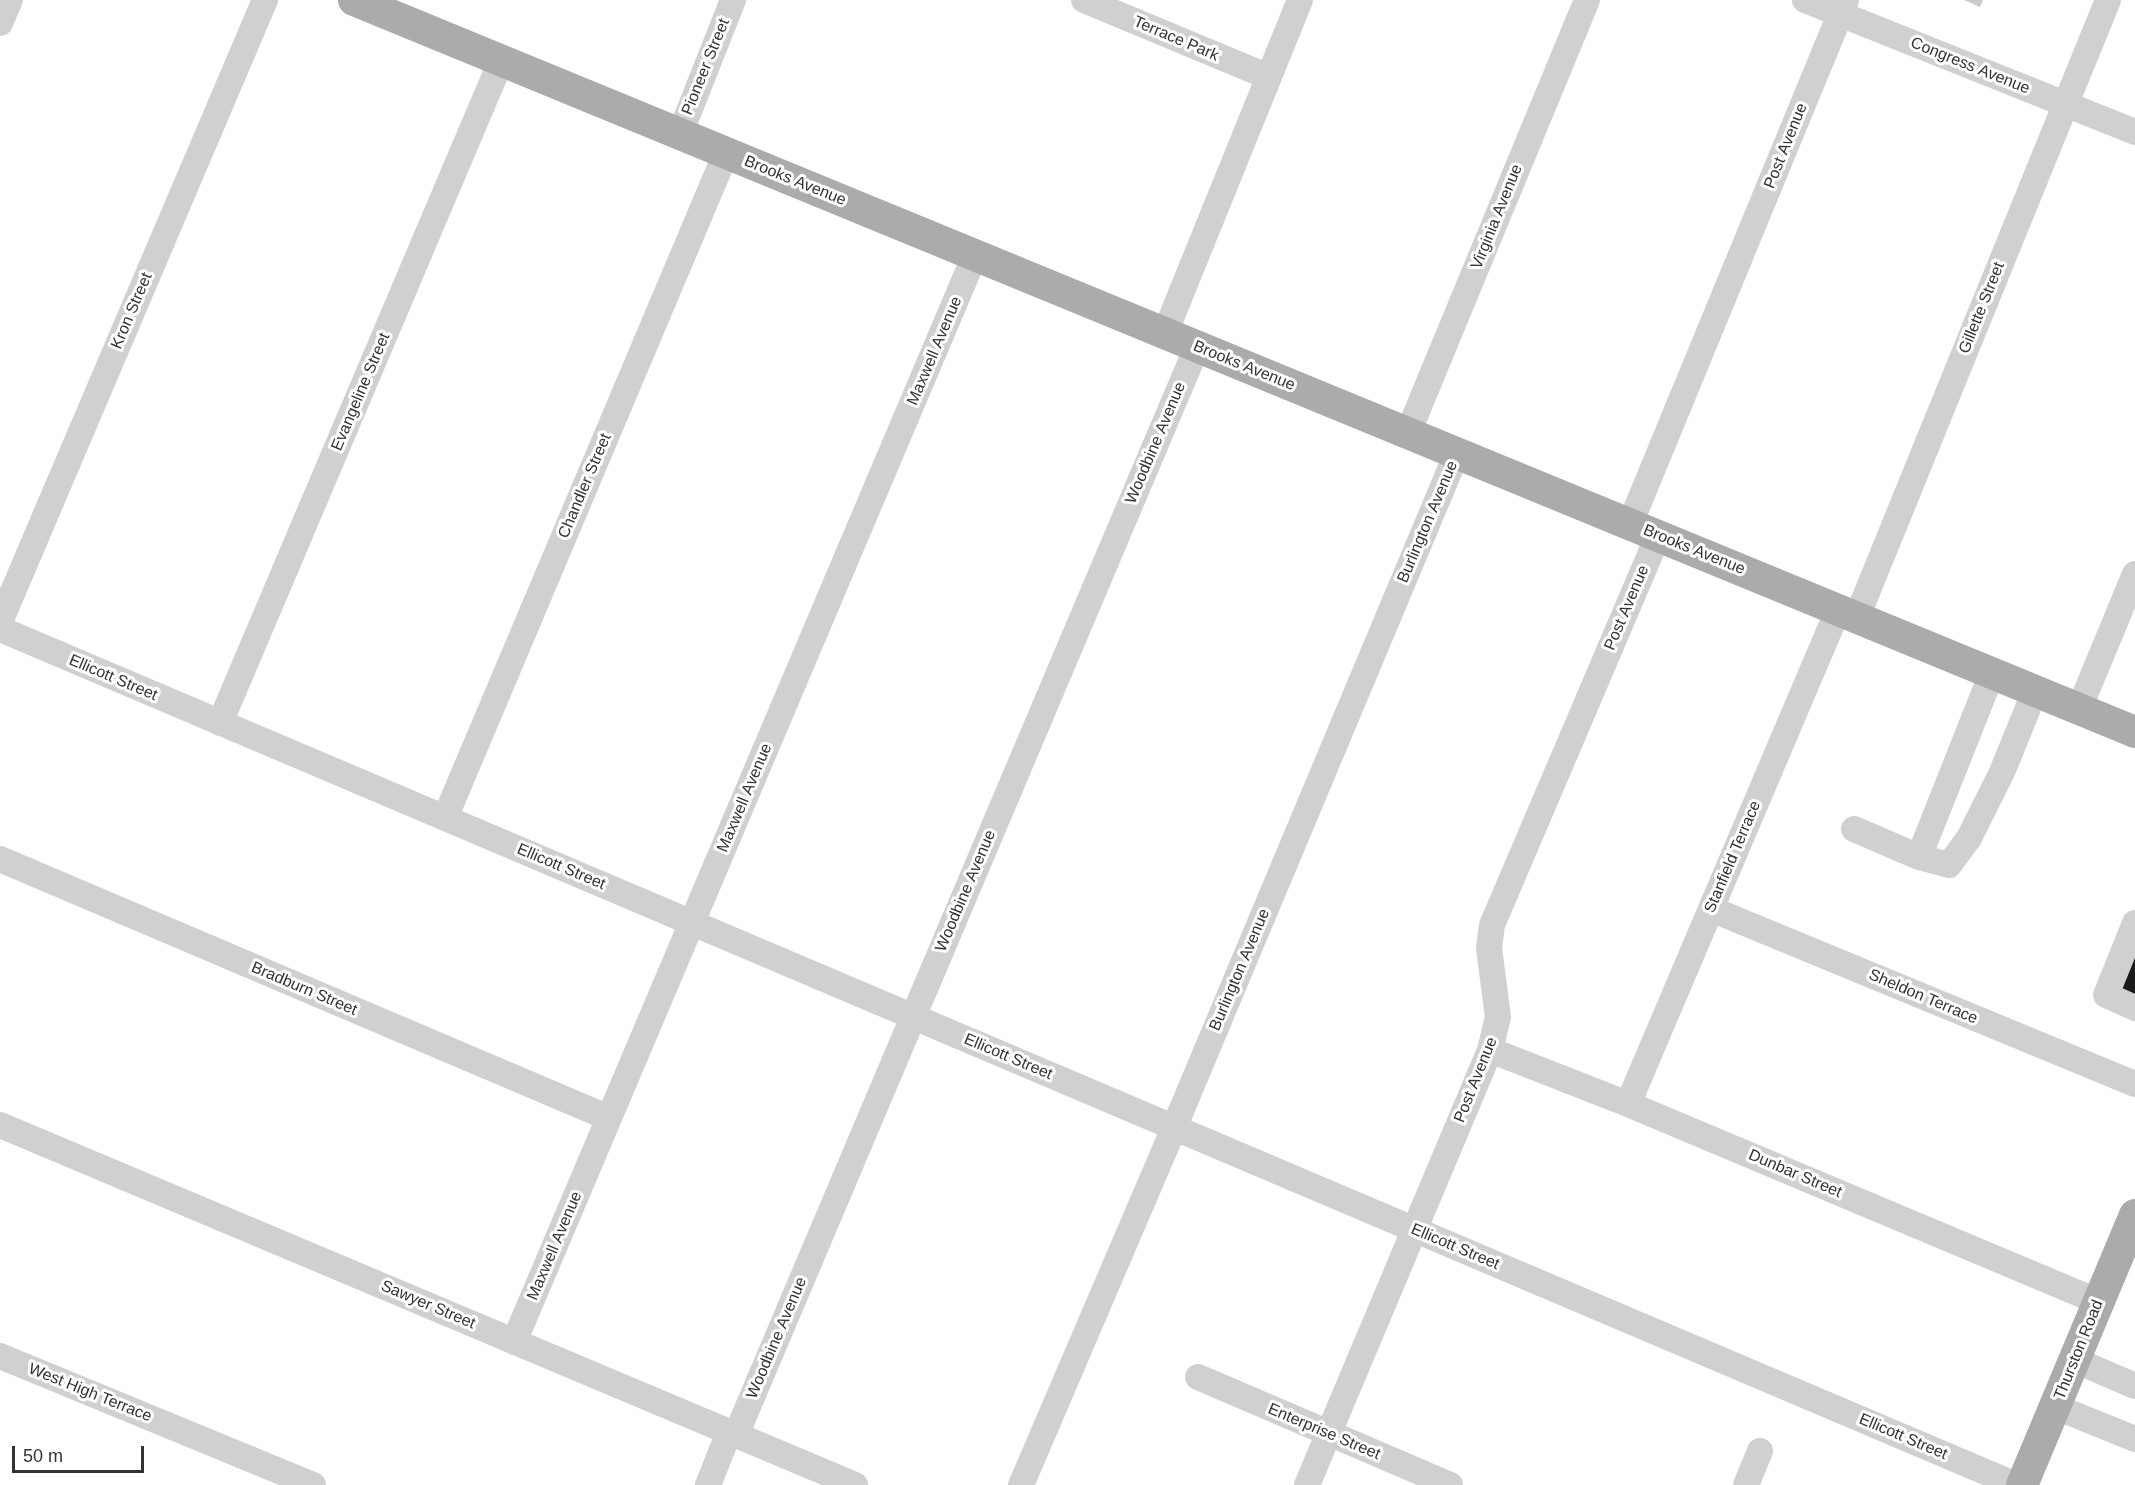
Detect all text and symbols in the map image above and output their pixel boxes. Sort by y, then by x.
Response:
street label: Terrace Park [1131,12,1221,66]
street label: Pioneer Street [678,16,734,118]
street label: Congress Avenue [1908,33,2032,99]
street label: Post Avenue [1760,100,1812,192]
street label: Brooks Avenue [741,152,849,210]
street label: Virginia Avenue [1467,162,1527,272]
street label: Gillette Street [1955,259,2009,357]
street label: Kron Street [107,270,157,352]
street label: Maxwell Avenue [903,294,967,408]
street label: Evangeline Street [327,330,395,454]
street label: Brooks Avenue [1190,337,1298,395]
street label: Woodbine Avenue [1122,379,1190,507]
street label: Chandler Street [554,431,616,541]
street label: Burlington Avenue [1394,458,1462,586]
street label: Brooks Avenue [1640,521,1748,579]
street label: Post Avenue [1600,563,1654,653]
street label: Ellicott Street [66,651,160,705]
street label: Maxwell Avenue [713,741,777,855]
street label: Stanfield Terrace [1701,798,1765,916]
street label: Woodbine Avenue [932,827,1000,955]
street label: Ellicott Street [514,840,608,894]
street label: Burlington Avenue [1206,906,1274,1034]
street label: Bradburn Street [248,958,360,1020]
street label: Sheldon Terrace [1866,965,1980,1029]
street label: Ellicott Street [961,1030,1055,1084]
street label: Post Avenue [1450,1034,1502,1126]
street label: Dunbar Street [1745,1146,1845,1202]
street label: Maxwell Avenue [523,1189,587,1303]
street label: Ellicott Street [1408,1220,1502,1274]
street label: Woodbine Avenue [743,1274,811,1402]
street label: Sawyer Street [378,1277,478,1333]
street label: Thurston Road [2050,1297,2108,1403]
street label: West High Terrace [26,1360,154,1426]
street label: Enterprise Street [1265,1400,1383,1464]
street label: Ellicott Street [1856,1410,1950,1464]
scale bar [15,1434,147,1472]
text: 50 m [23,1446,63,1466]

